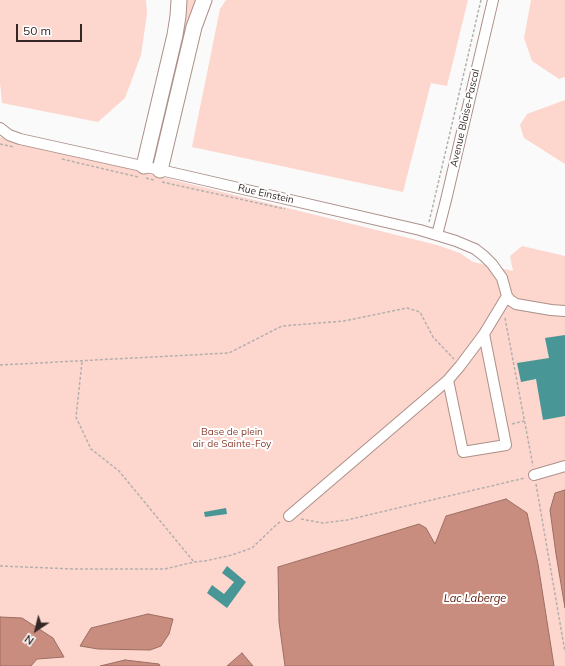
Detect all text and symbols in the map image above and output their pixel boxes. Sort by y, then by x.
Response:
scale bar [18,16,84,42]
text: 50 m [23,23,51,38]
street label: Avenue Blaise-Pascal [448,68,482,168]
street label: Rue Einstein [237,182,295,206]
park label: Base de plein air de Sainte-Foy [193,426,271,450]
water label: Lac Laberge [444,592,506,606]
north arrow [16,610,56,650]
text: N [22,632,37,648]

